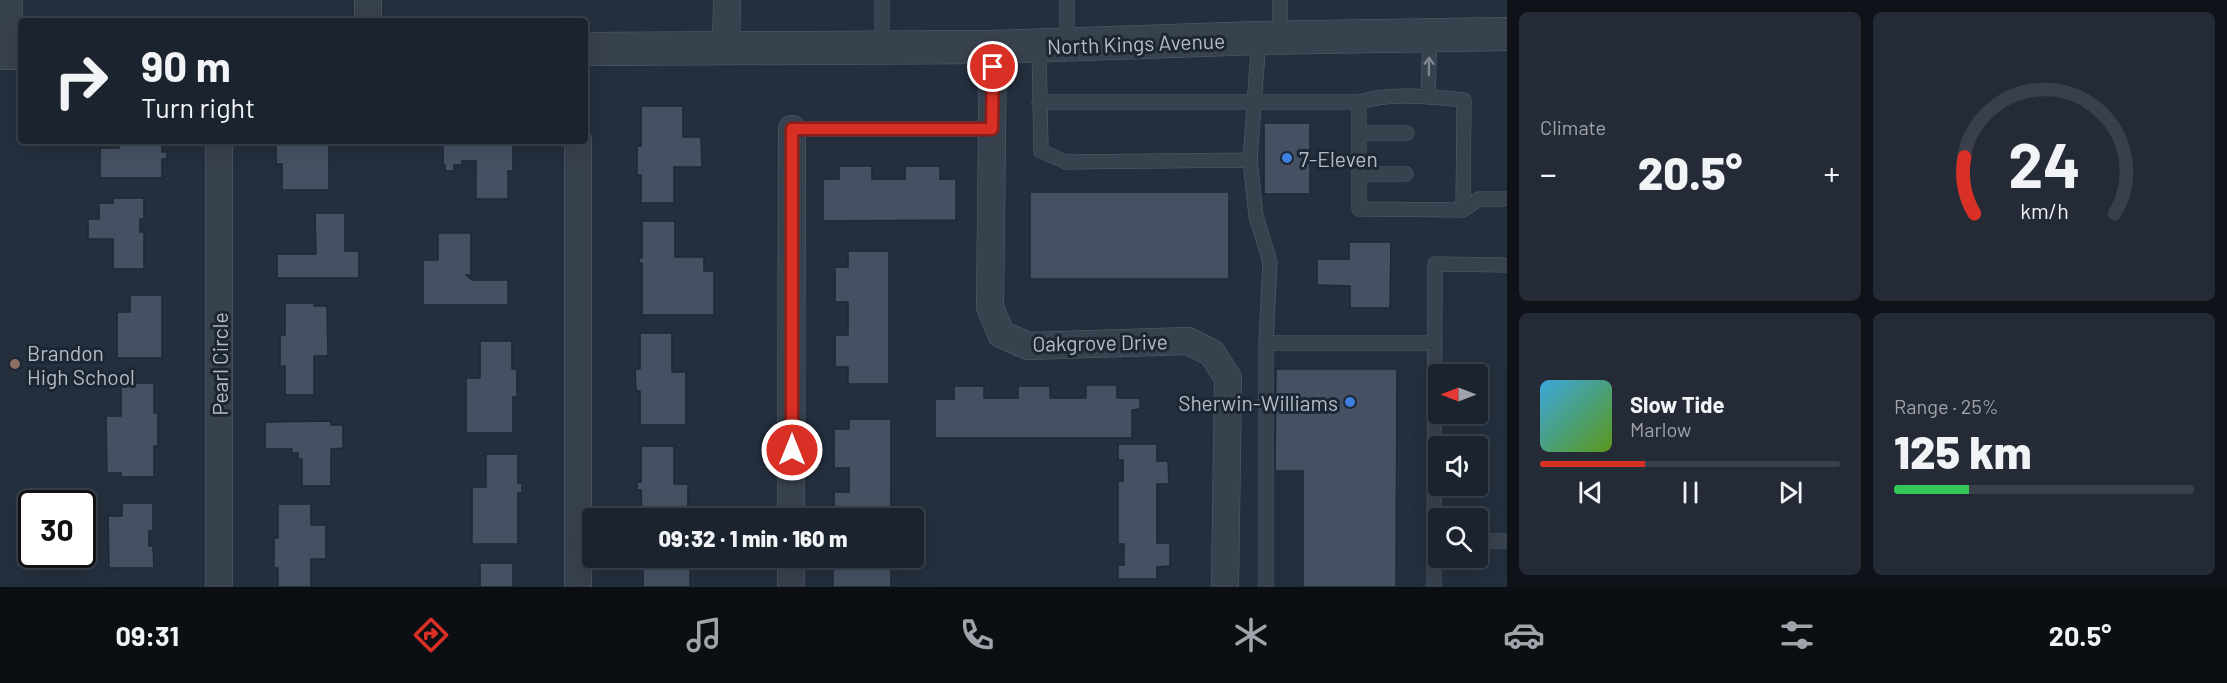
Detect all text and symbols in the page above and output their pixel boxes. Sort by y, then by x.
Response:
street label: North Kings Avenue [1046,27,1226,59]
text: 90 m [141,40,231,90]
pin [967,41,1018,92]
icon: right [42,42,120,120]
icon: arrive [976,50,1009,83]
one-way arrow [1423,57,1435,77]
text: Turn right [141,91,255,123]
text: Climate [1540,115,1606,139]
text: 24 [2008,126,2080,200]
text: 20.5° [1638,145,1742,199]
place label: 7-Eleven [1299,146,1378,171]
marker: 7-Eleven [1280,151,1294,165]
text: − [1540,153,1557,193]
text: + [1824,153,1840,193]
text: km/h [2020,198,2068,223]
street label: Pearl Circle [207,312,232,416]
street label: Oakgrove Drive [1032,328,1168,356]
place label: Brandon High School [27,340,135,389]
marker: Brandon High School [8,357,22,371]
north arrow [1428,364,1488,424]
map controls [1428,364,1488,568]
place label: Sherwin-Williams [1178,390,1338,415]
text: Slow Tide [1630,391,1725,417]
text: Range · 25% [1894,394,1999,418]
marker: Sherwin-Williams [1343,395,1357,409]
text: Marlow [1630,417,1691,441]
position arrow [760,418,824,482]
text: 125 km [1894,424,2031,478]
button: sound [1428,436,1488,496]
icon: previous [1574,476,1607,509]
icon: pause [1674,476,1707,509]
icon: next [1774,476,1807,509]
speed limit sign: 30 [18,490,96,568]
button: search [1428,508,1488,568]
text: 09:32 · 1 min · 160 m [658,525,848,551]
icon: directions [410,614,452,656]
icon: music [683,614,725,656]
icon: phone [956,614,998,656]
icon: climate [1230,614,1272,656]
icon: car [1503,614,1545,656]
icon: filters [1776,614,1818,656]
text: 09:31 [116,619,179,651]
text: 20.5° [2049,619,2111,651]

